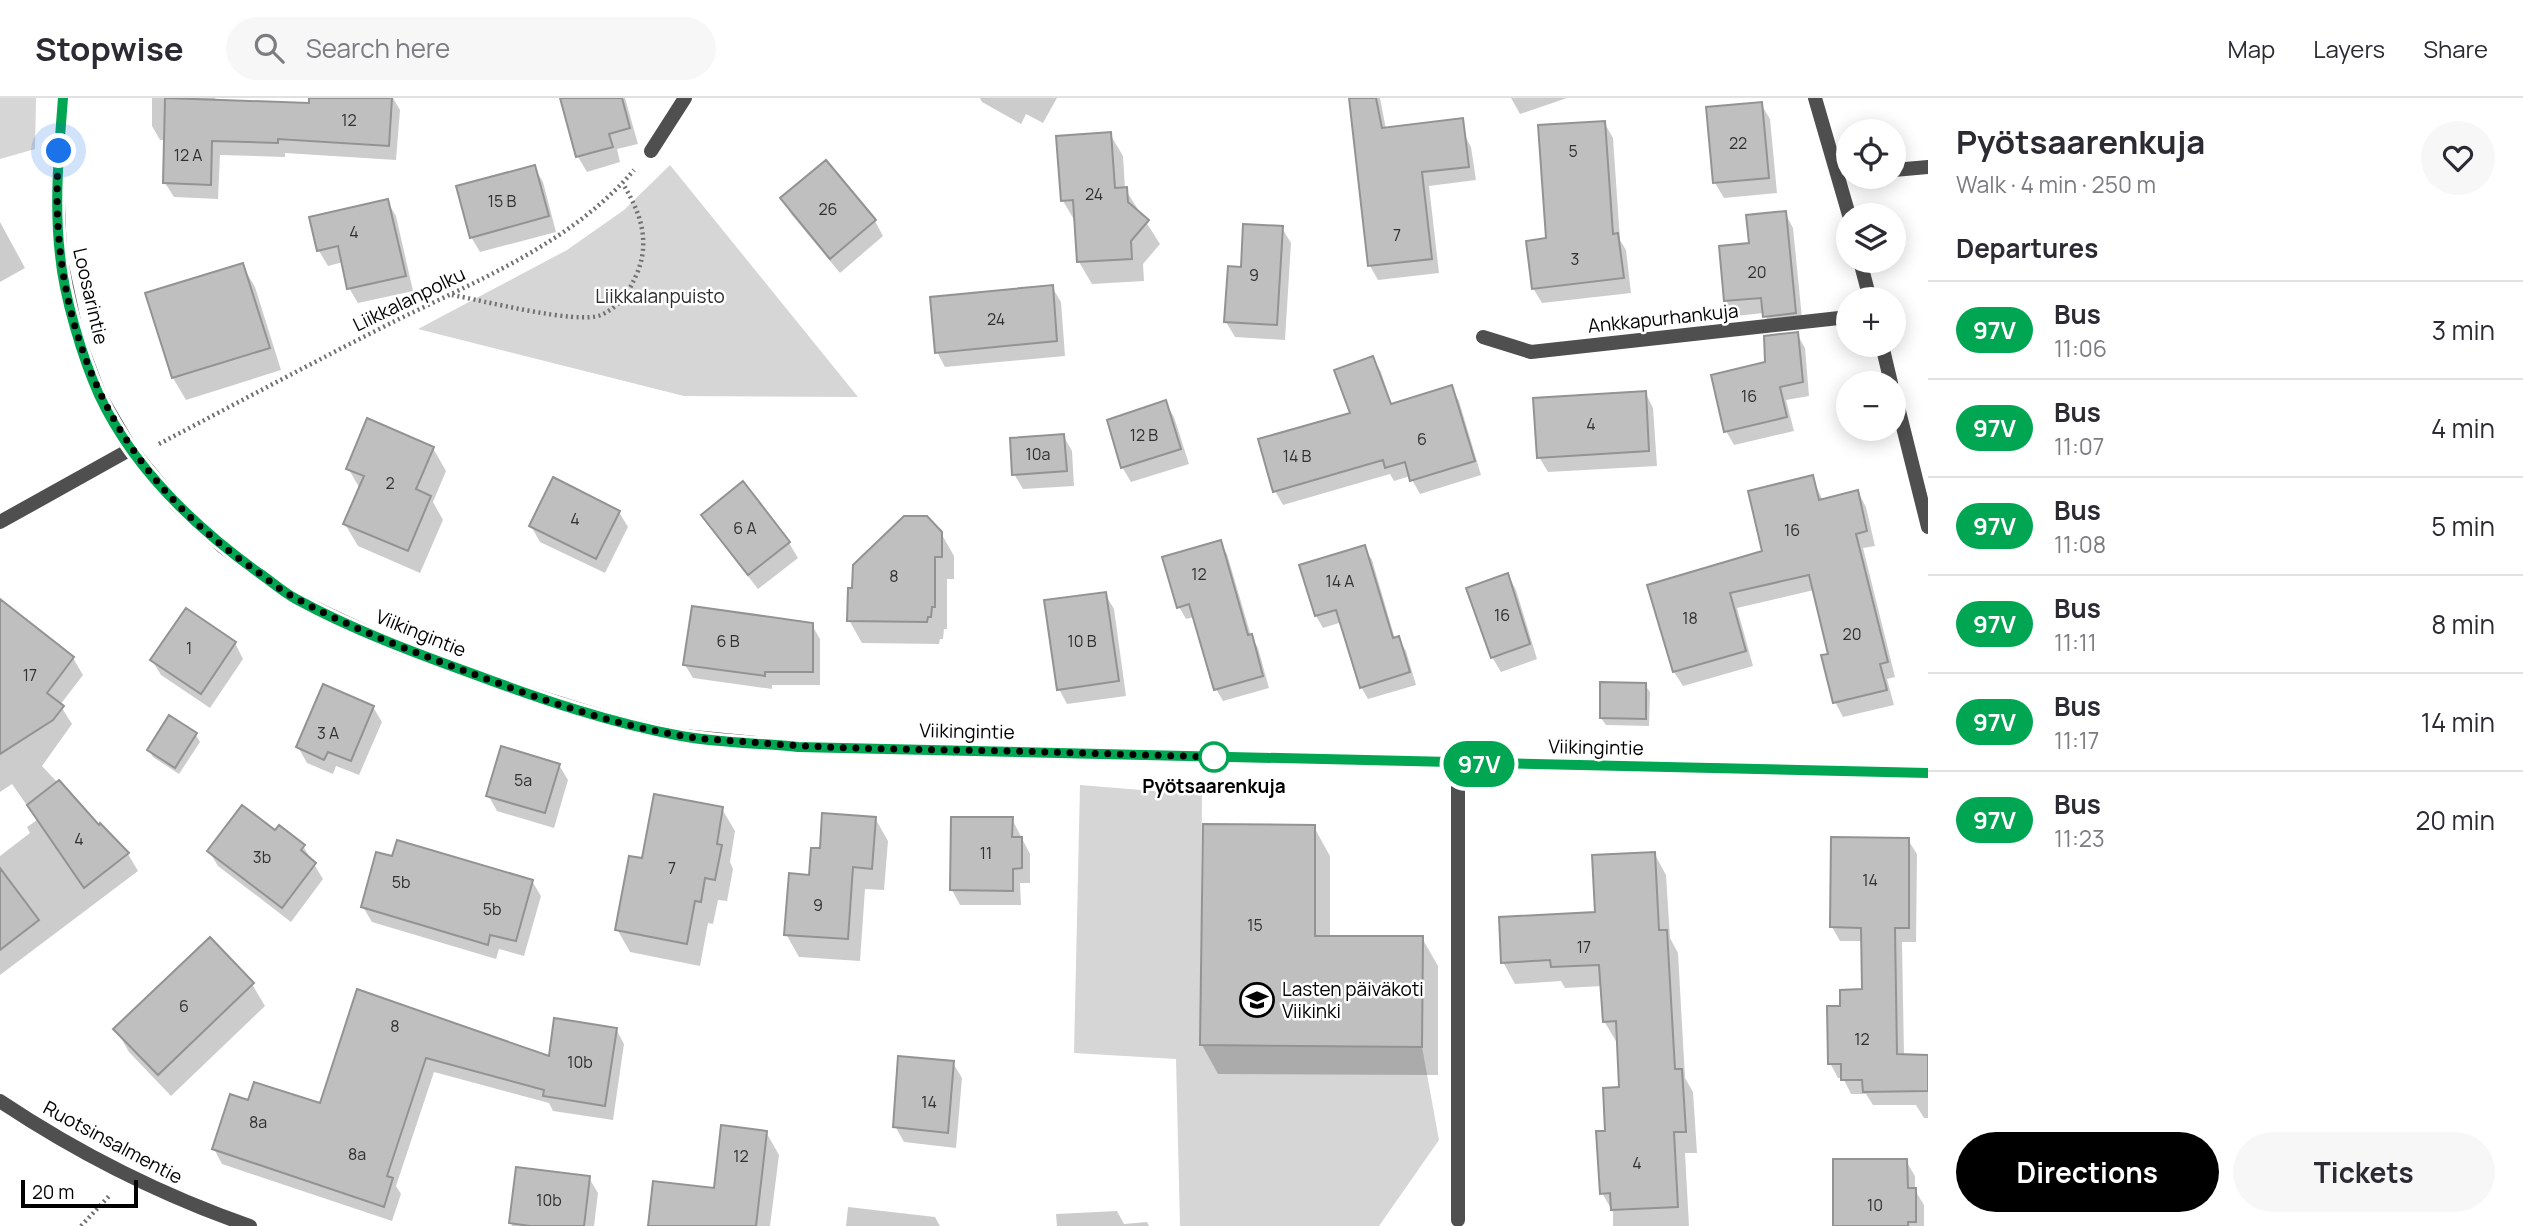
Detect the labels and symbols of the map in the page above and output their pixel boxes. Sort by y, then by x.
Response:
house number: 12 [341,109,357,131]
house number: 22 [1729,132,1747,154]
your location [41,133,76,168]
house number: 5 [1568,140,1578,162]
house number: 12 A [174,144,202,166]
house number: 24 [1085,183,1103,205]
house number: 15 B [488,190,516,212]
house number: 26 [818,198,838,220]
house number: 4 [349,221,359,243]
house number: 7 [1393,224,1401,246]
street label: Loosarintie [67,245,115,347]
house number: 3 [1571,248,1579,270]
street label: Liikkalanpolku [349,261,469,337]
house number: 20 [1748,261,1766,283]
house number: 9 [1249,264,1259,286]
park label: Liikkalanpuisto [595,283,725,309]
street label: Ankkapurhankuja [1586,297,1740,339]
house number: 24 [987,308,1005,330]
house number: 16 [1741,385,1757,407]
house number: 4 [1586,413,1596,435]
house number: 12 B [1130,424,1158,446]
house number: 6 [1417,428,1427,450]
house number: 10a [1026,443,1050,465]
house number: 14 B [1283,445,1312,467]
house number: 2 [385,472,395,494]
house number: 4 [570,508,580,530]
house number: 6 A [733,517,757,539]
house number: 16 [1784,519,1800,541]
house number: 12 [1191,563,1207,585]
house number: 8 [889,565,899,587]
house number: 14 A [1325,570,1355,592]
street label: Viikingintie [372,603,470,663]
house number: 16 [1494,604,1510,626]
house number: 18 [1682,607,1698,629]
house number: 20 [1843,623,1861,645]
house number: 6 B [717,630,740,652]
house number: 10 B [1067,630,1097,652]
house number: 1 [186,637,192,659]
house number: 17 [23,664,37,686]
street label: Viikingintie [919,717,1015,745]
house number: 3 A [317,722,339,744]
street label: Viikingintie [1548,733,1644,761]
line badge: 97V [1439,741,1519,787]
marker: Pyötsaarenkuja [1199,742,1229,772]
house number: 5a [514,769,532,791]
place label: Pyötsaarenkuja [1142,773,1286,799]
house number: 4 [74,828,84,850]
house number: 11 [980,842,992,864]
house number: 3b [253,846,271,868]
house number: 7 [668,857,676,879]
house number: 14 [1862,869,1878,891]
house number: 5b [392,871,410,893]
house number: 9 [813,894,823,916]
house number: 5b [483,898,501,920]
house number: 15 [1247,914,1263,936]
house number: 17 [1577,936,1591,958]
place label: Lasten päiväkoti Viikinki [1282,976,1424,1024]
school or university icon: Lasten päiväkoti Viikinki [1238,981,1276,1019]
house number: 6 [179,995,189,1017]
house number: 8 [390,1015,400,1037]
house number: 12 [1854,1028,1870,1050]
house number: 10b [567,1051,593,1073]
house number: 14 [921,1091,937,1113]
street label: Ruotsinsalmentie [39,1094,187,1190]
house number: 8a [249,1111,267,1133]
house number: 8a [348,1143,366,1165]
house number: 12 [733,1145,749,1167]
house number: 4 [1632,1152,1642,1174]
scale bar [21,1177,138,1209]
house number: 10b [536,1189,562,1211]
house number: 10 [1867,1194,1883,1216]

